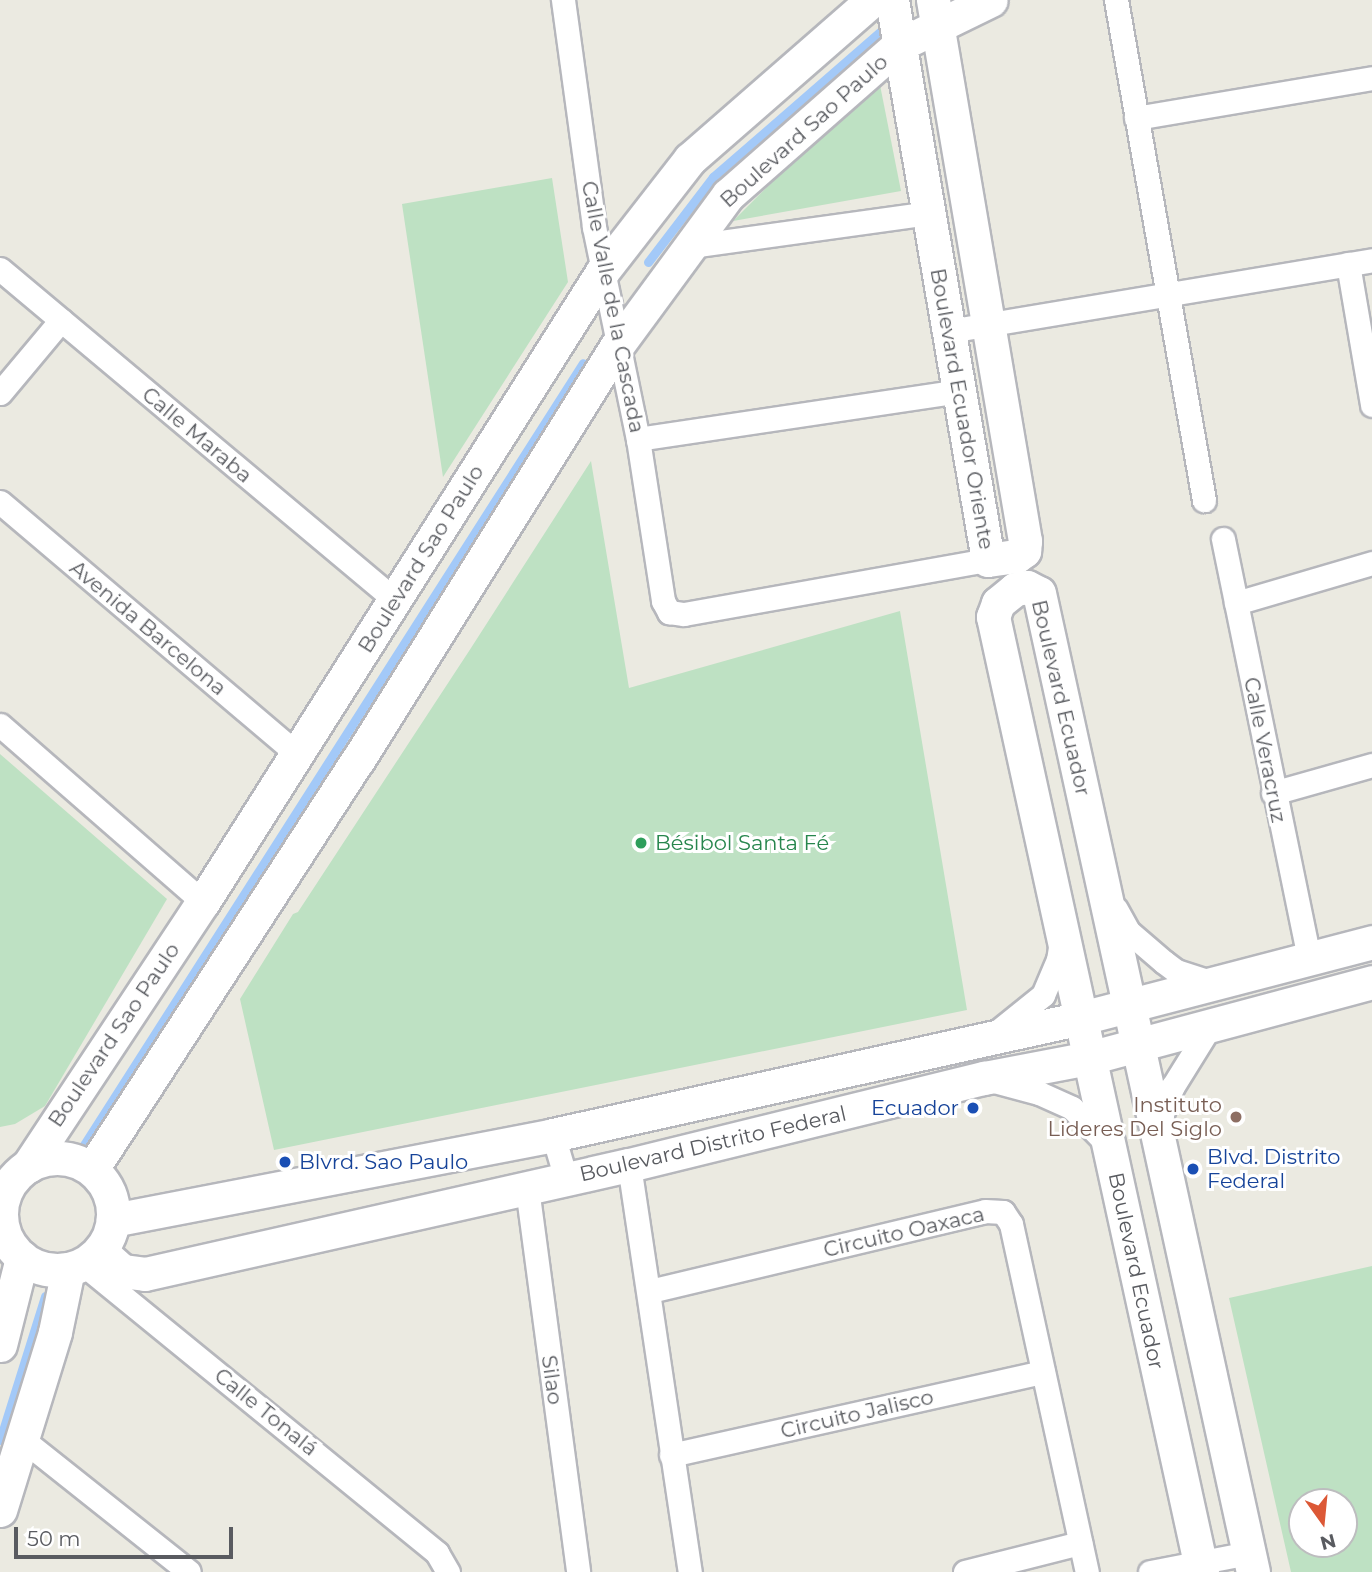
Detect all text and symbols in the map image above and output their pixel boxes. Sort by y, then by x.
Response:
street label: Boulevard Sao Paulo [715,49,893,213]
street label: Calle Valle de la Cascada [576,179,650,435]
street label: Boulevard Ecuador Oriente [925,266,999,552]
street label: Calle Maraba [137,382,257,488]
street label: Boulevard Sao Paulo [353,461,489,657]
street label: Avenida Barcelona [65,555,231,701]
street label: Boulevard Ecuador [1026,597,1096,799]
street label: Calle Veracruz [1239,675,1291,825]
place label: Bésibol Santa Fé [655,830,829,856]
marker: Bésibol Santa Fé [633,835,649,851]
street label: Boulevard Sao Paulo [43,938,185,1132]
place label: Instituto Lideres Del Siglo [1048,1092,1222,1142]
place label: Ecuador [871,1095,959,1121]
marker: Ecuador [965,1100,981,1116]
street label: Boulevard Distrito Federal [577,1101,849,1187]
marker: Instituto Lideres Del Siglo [1228,1109,1244,1125]
place label: Blvd. Distrito Federal [1207,1144,1341,1194]
place label: Blvrd. Sao Paulo [299,1149,468,1175]
marker: Blvrd. Sao Paulo [277,1154,293,1170]
marker: Blvd. Distrito Federal [1185,1161,1201,1177]
street label: Boulevard Ecuador [1103,1170,1169,1372]
street label: Circuito Oaxaca [821,1201,987,1263]
street label: Silao [536,1354,568,1406]
street label: Calle Tonalá [209,1363,323,1461]
street label: Circuito Jalisco [778,1384,936,1444]
north arrow [1288,1488,1358,1558]
scale bar [18,1512,236,1556]
text: 50 m [27,1526,81,1551]
text: N [1318,1529,1338,1555]

